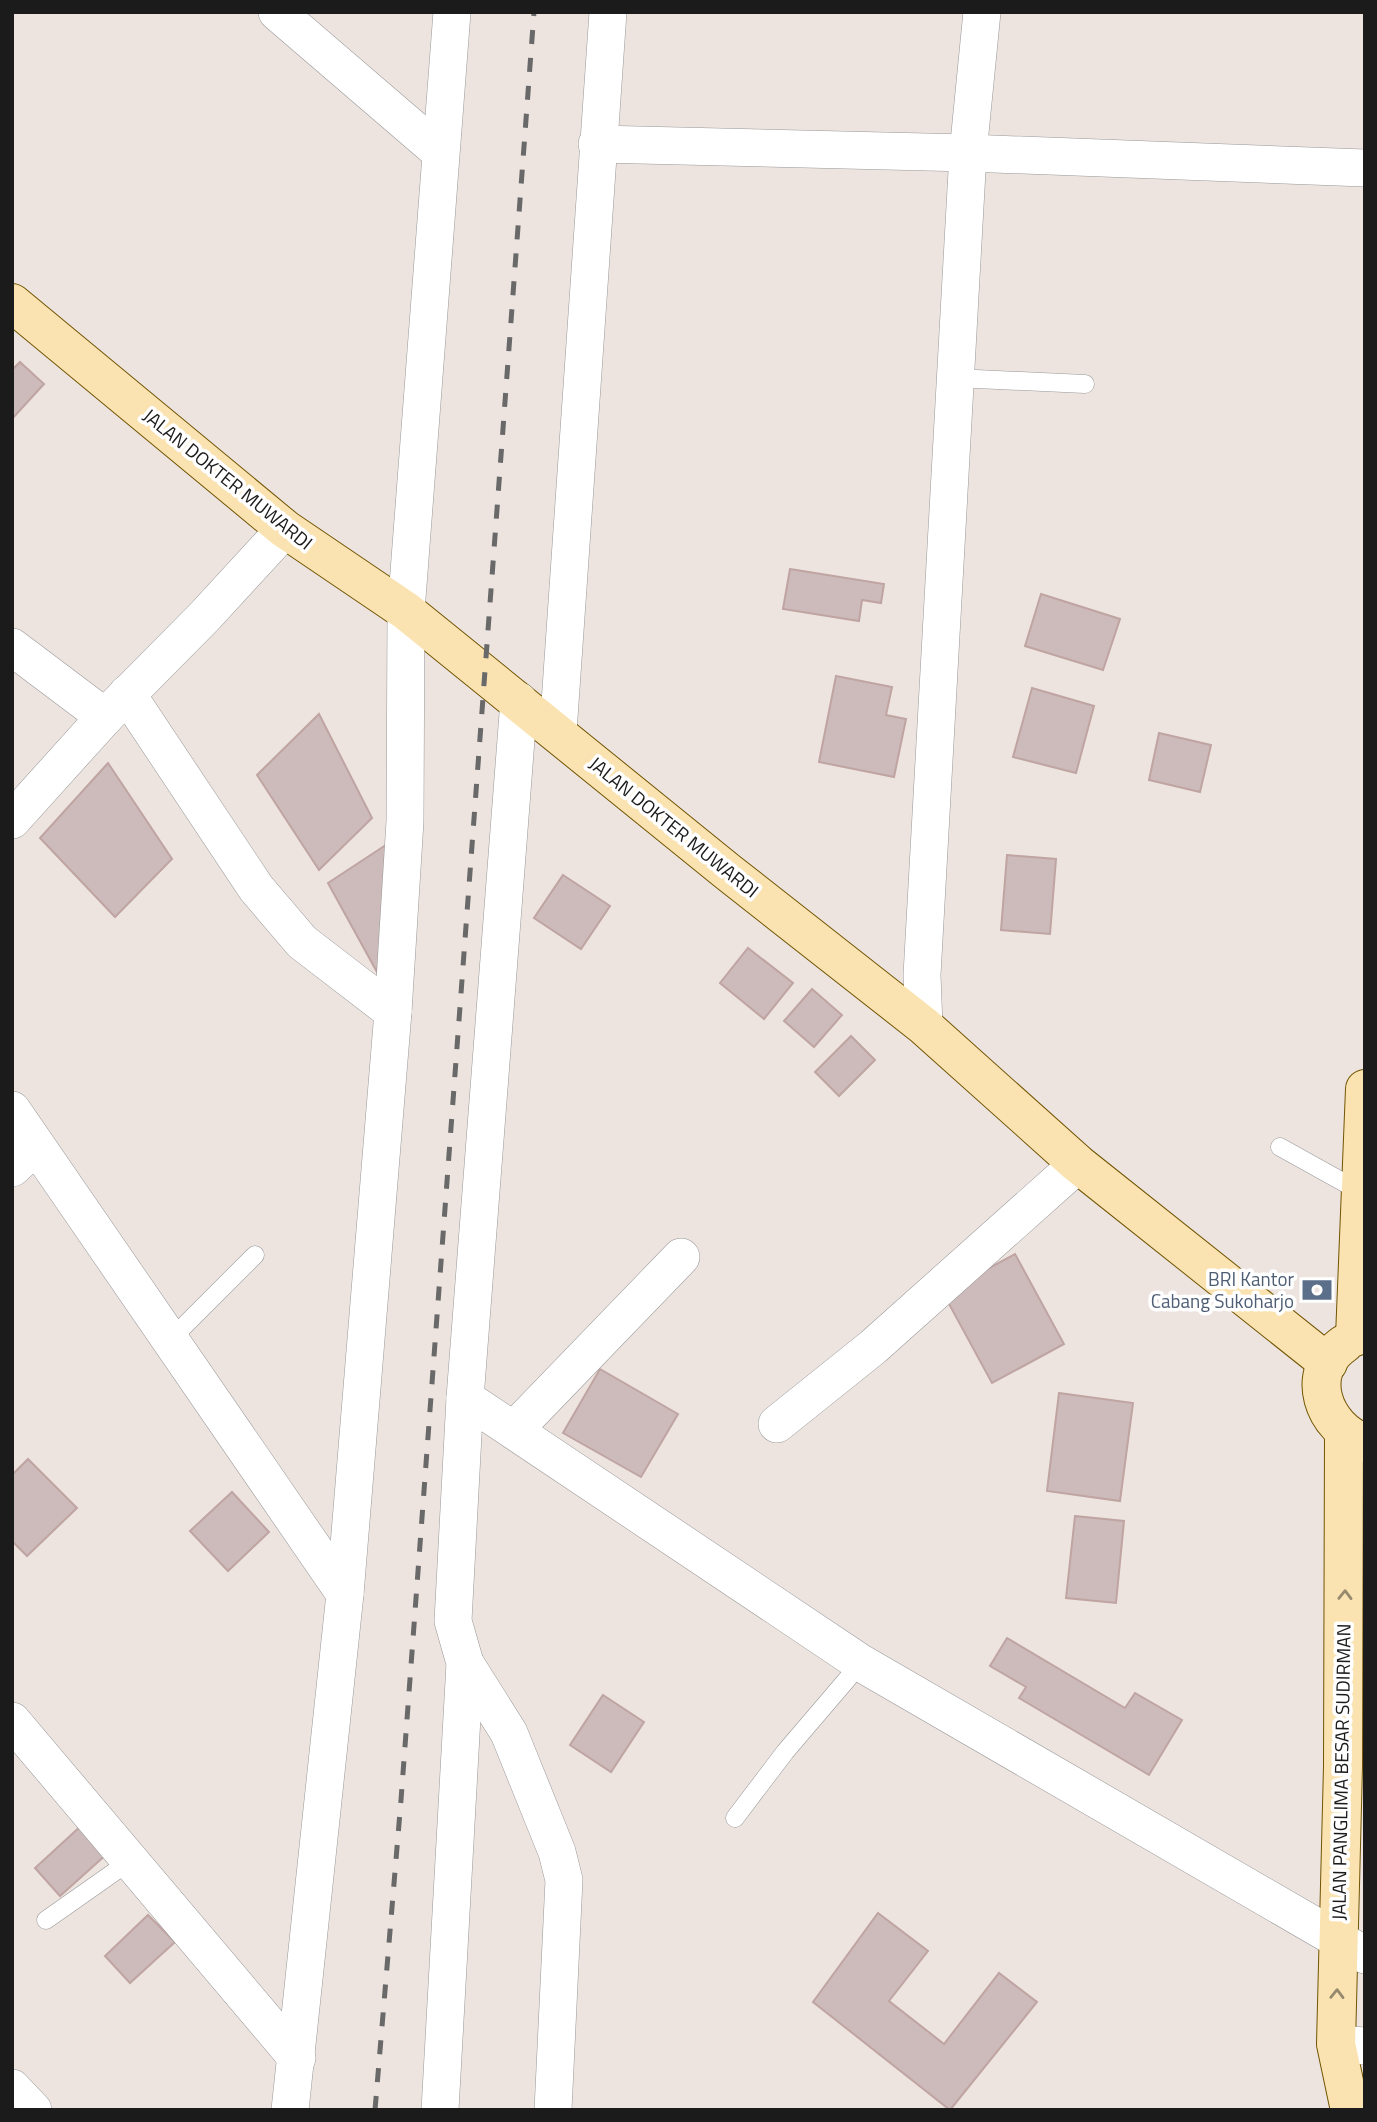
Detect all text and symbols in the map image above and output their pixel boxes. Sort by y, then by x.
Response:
street label: JALAN DOKTER MUWARDI [137,401,319,556]
street label: JALAN DOKTER MUWARDI [583,749,765,904]
place label: BRI Kantor Cabang Sukoharjo [1151,1264,1294,1315]
bank icon: BRI Kantor Cabang Sukoharjo [1300,1273,1334,1307]
one-way arrow [1337,1589,1352,1600]
street label: JALAN PANGLIMA BESAR SUDIRMAN [1323,1623,1358,1921]
one-way arrow [1329,1988,1345,1999]

